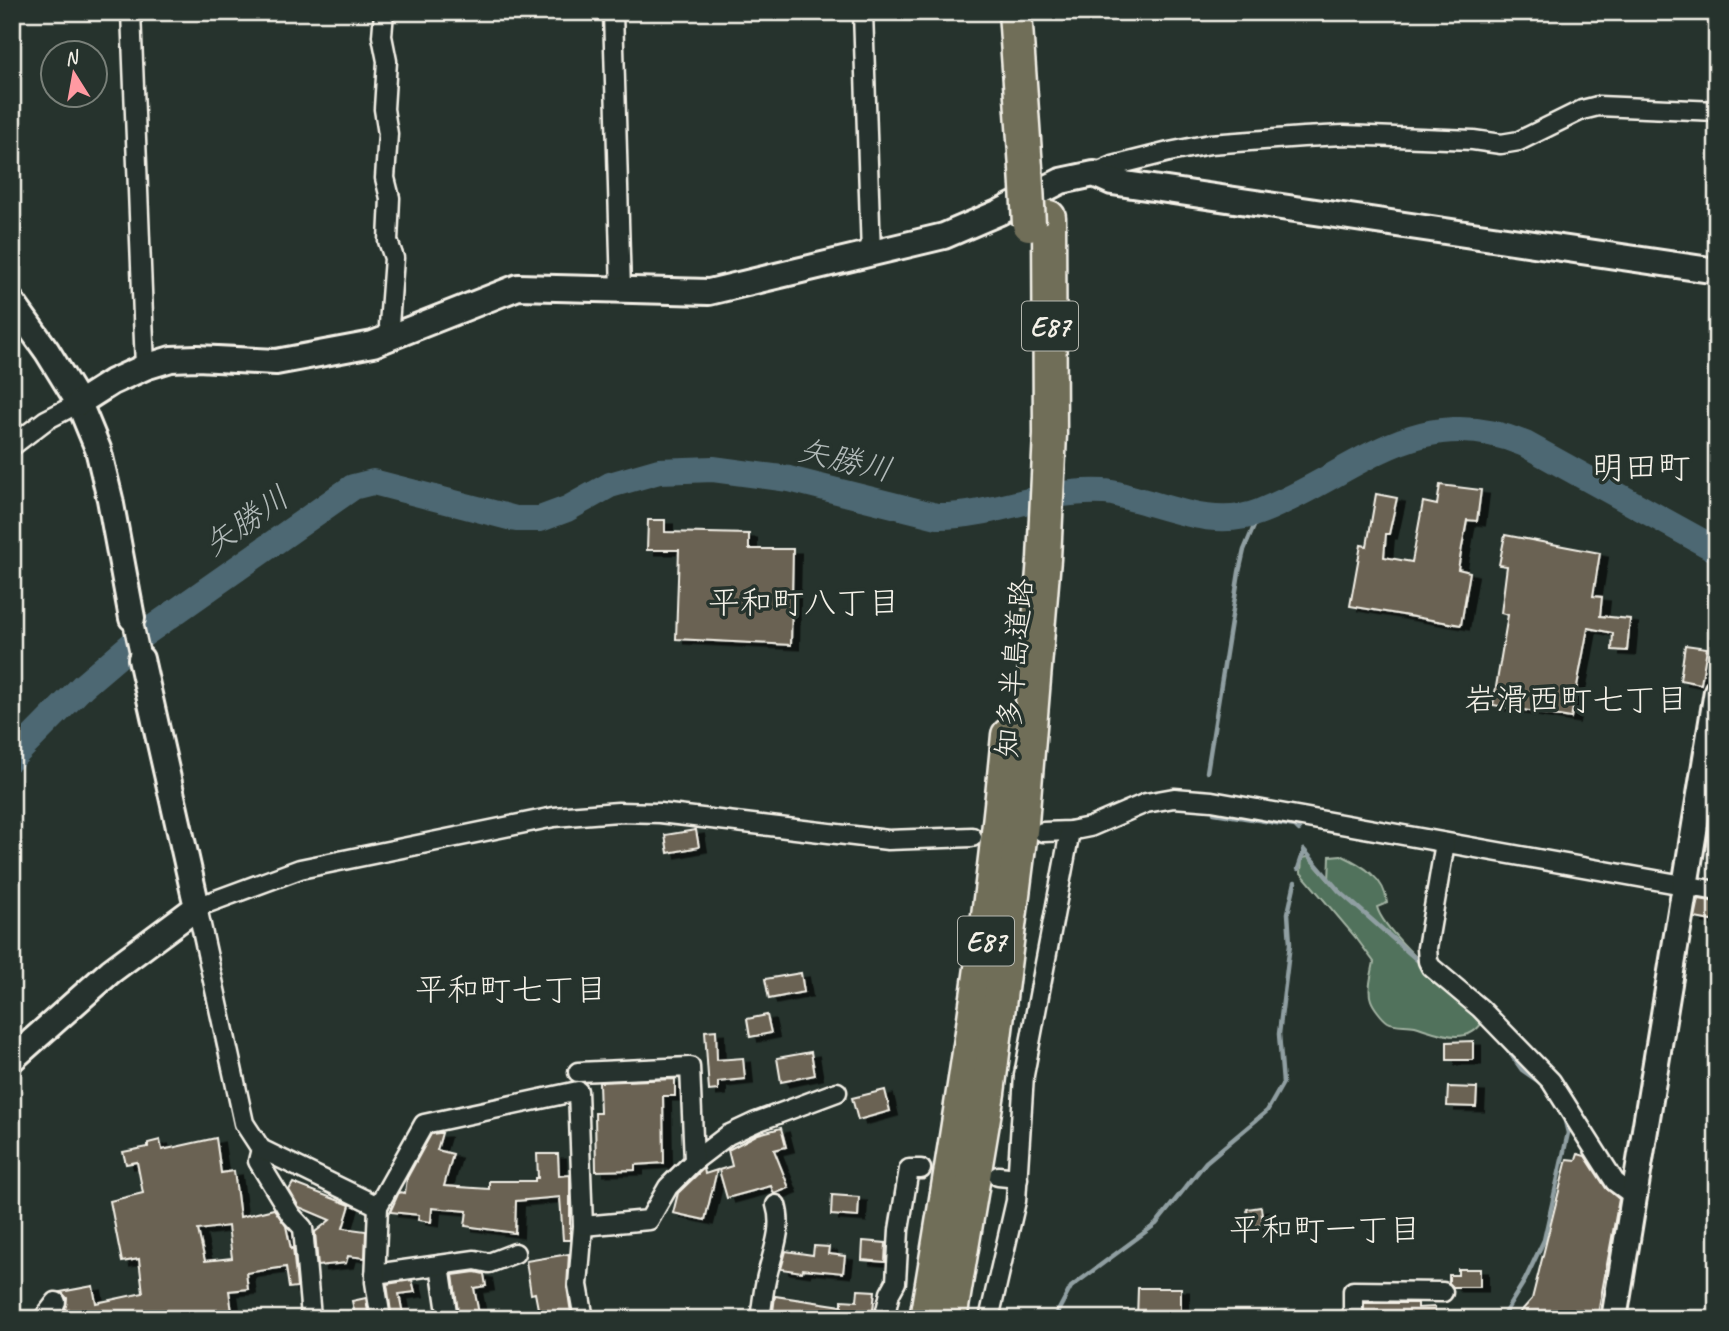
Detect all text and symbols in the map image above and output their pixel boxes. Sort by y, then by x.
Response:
north arrow [38,38,108,108]
text: N [63,45,82,71]
road number: E87 [1022,302,1078,350]
water label: 矢勝川 [794,429,896,491]
district label: 明田町 [1592,446,1691,488]
water label: 矢勝川 [195,477,297,565]
street label: 知多半島道路 [987,577,1041,759]
district label: 平和町八丁目 [708,582,900,623]
district label: 岩滑西町七丁目 [1464,679,1688,720]
road number: E87 [958,916,1014,965]
district label: 平和町七丁目 [415,969,607,1010]
district label: 平和町一丁目 [1229,1209,1421,1250]

